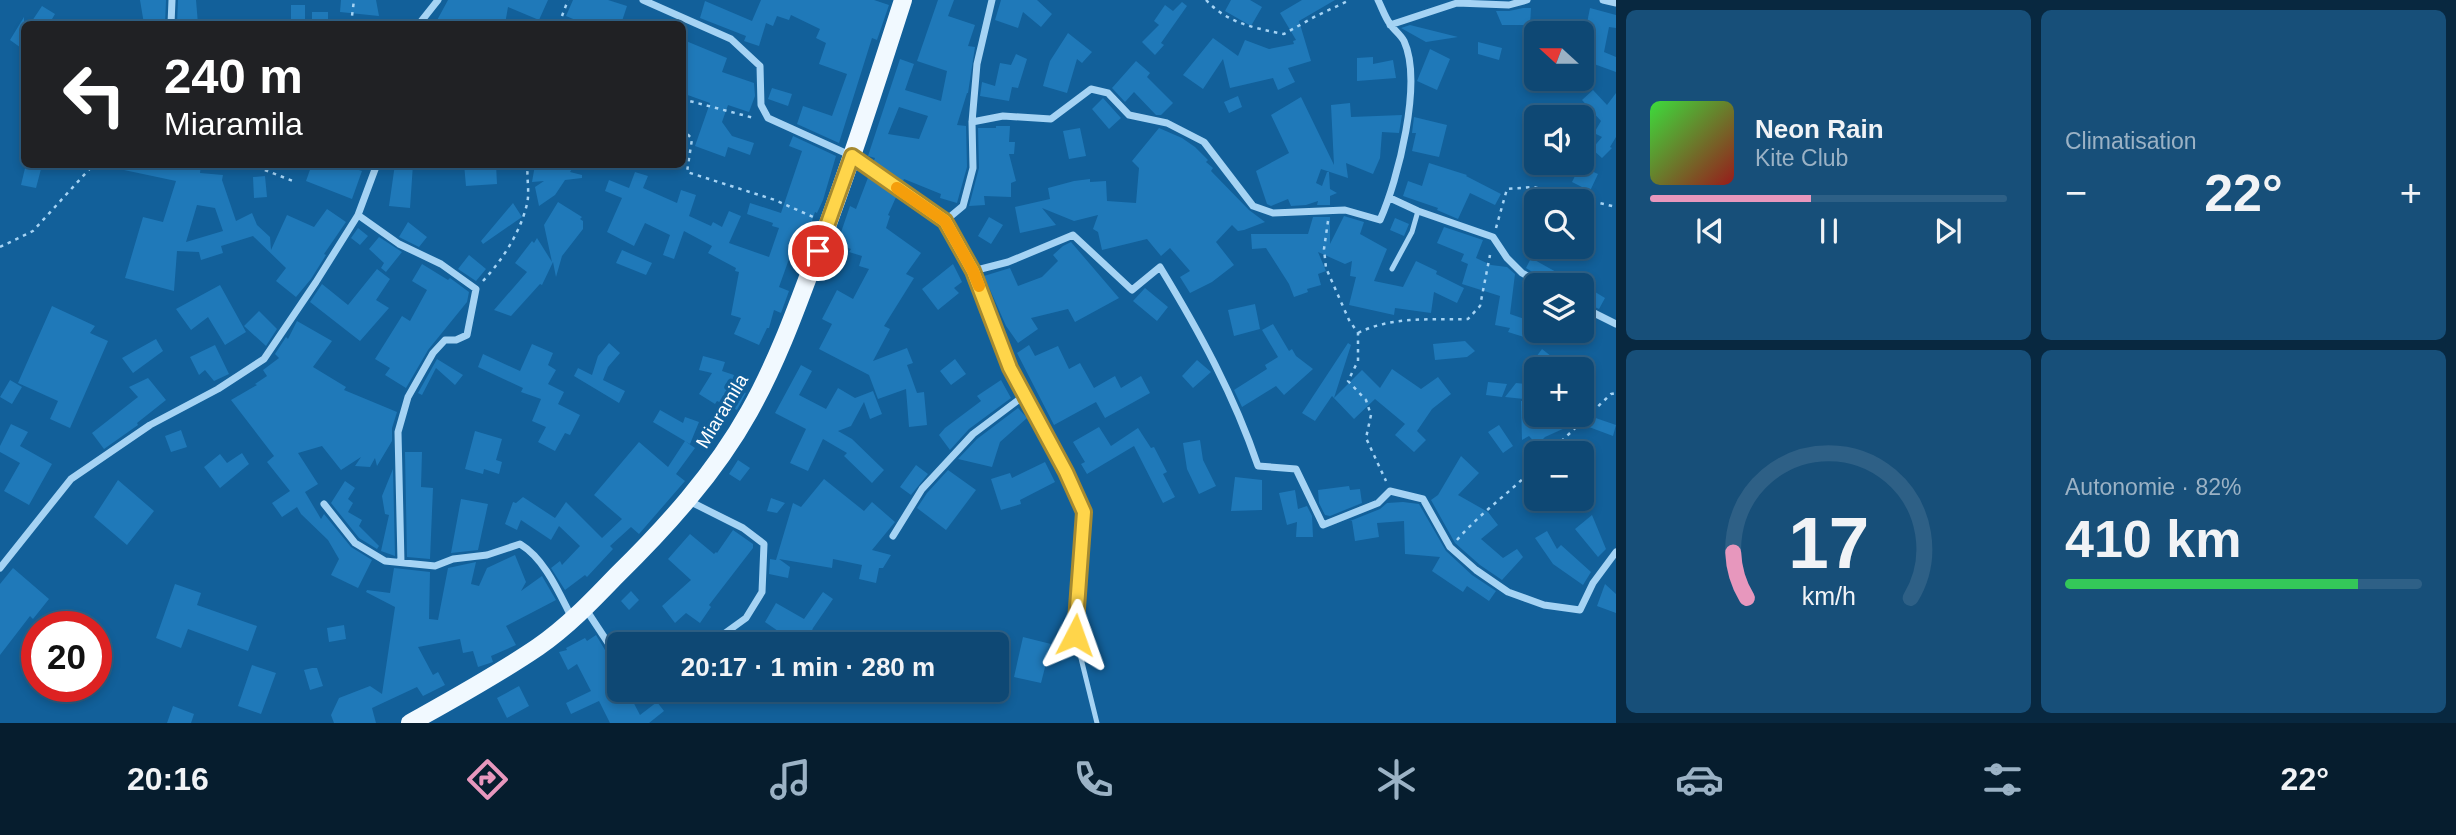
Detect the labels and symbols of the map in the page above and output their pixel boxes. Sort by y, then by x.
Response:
north arrow [1524,21,1594,91]
pin [788,221,848,281]
street label: Miaramila [692,370,752,452]
position arrow [1038,598,1112,672]
speed limit sign: 20 [21,611,112,702]

